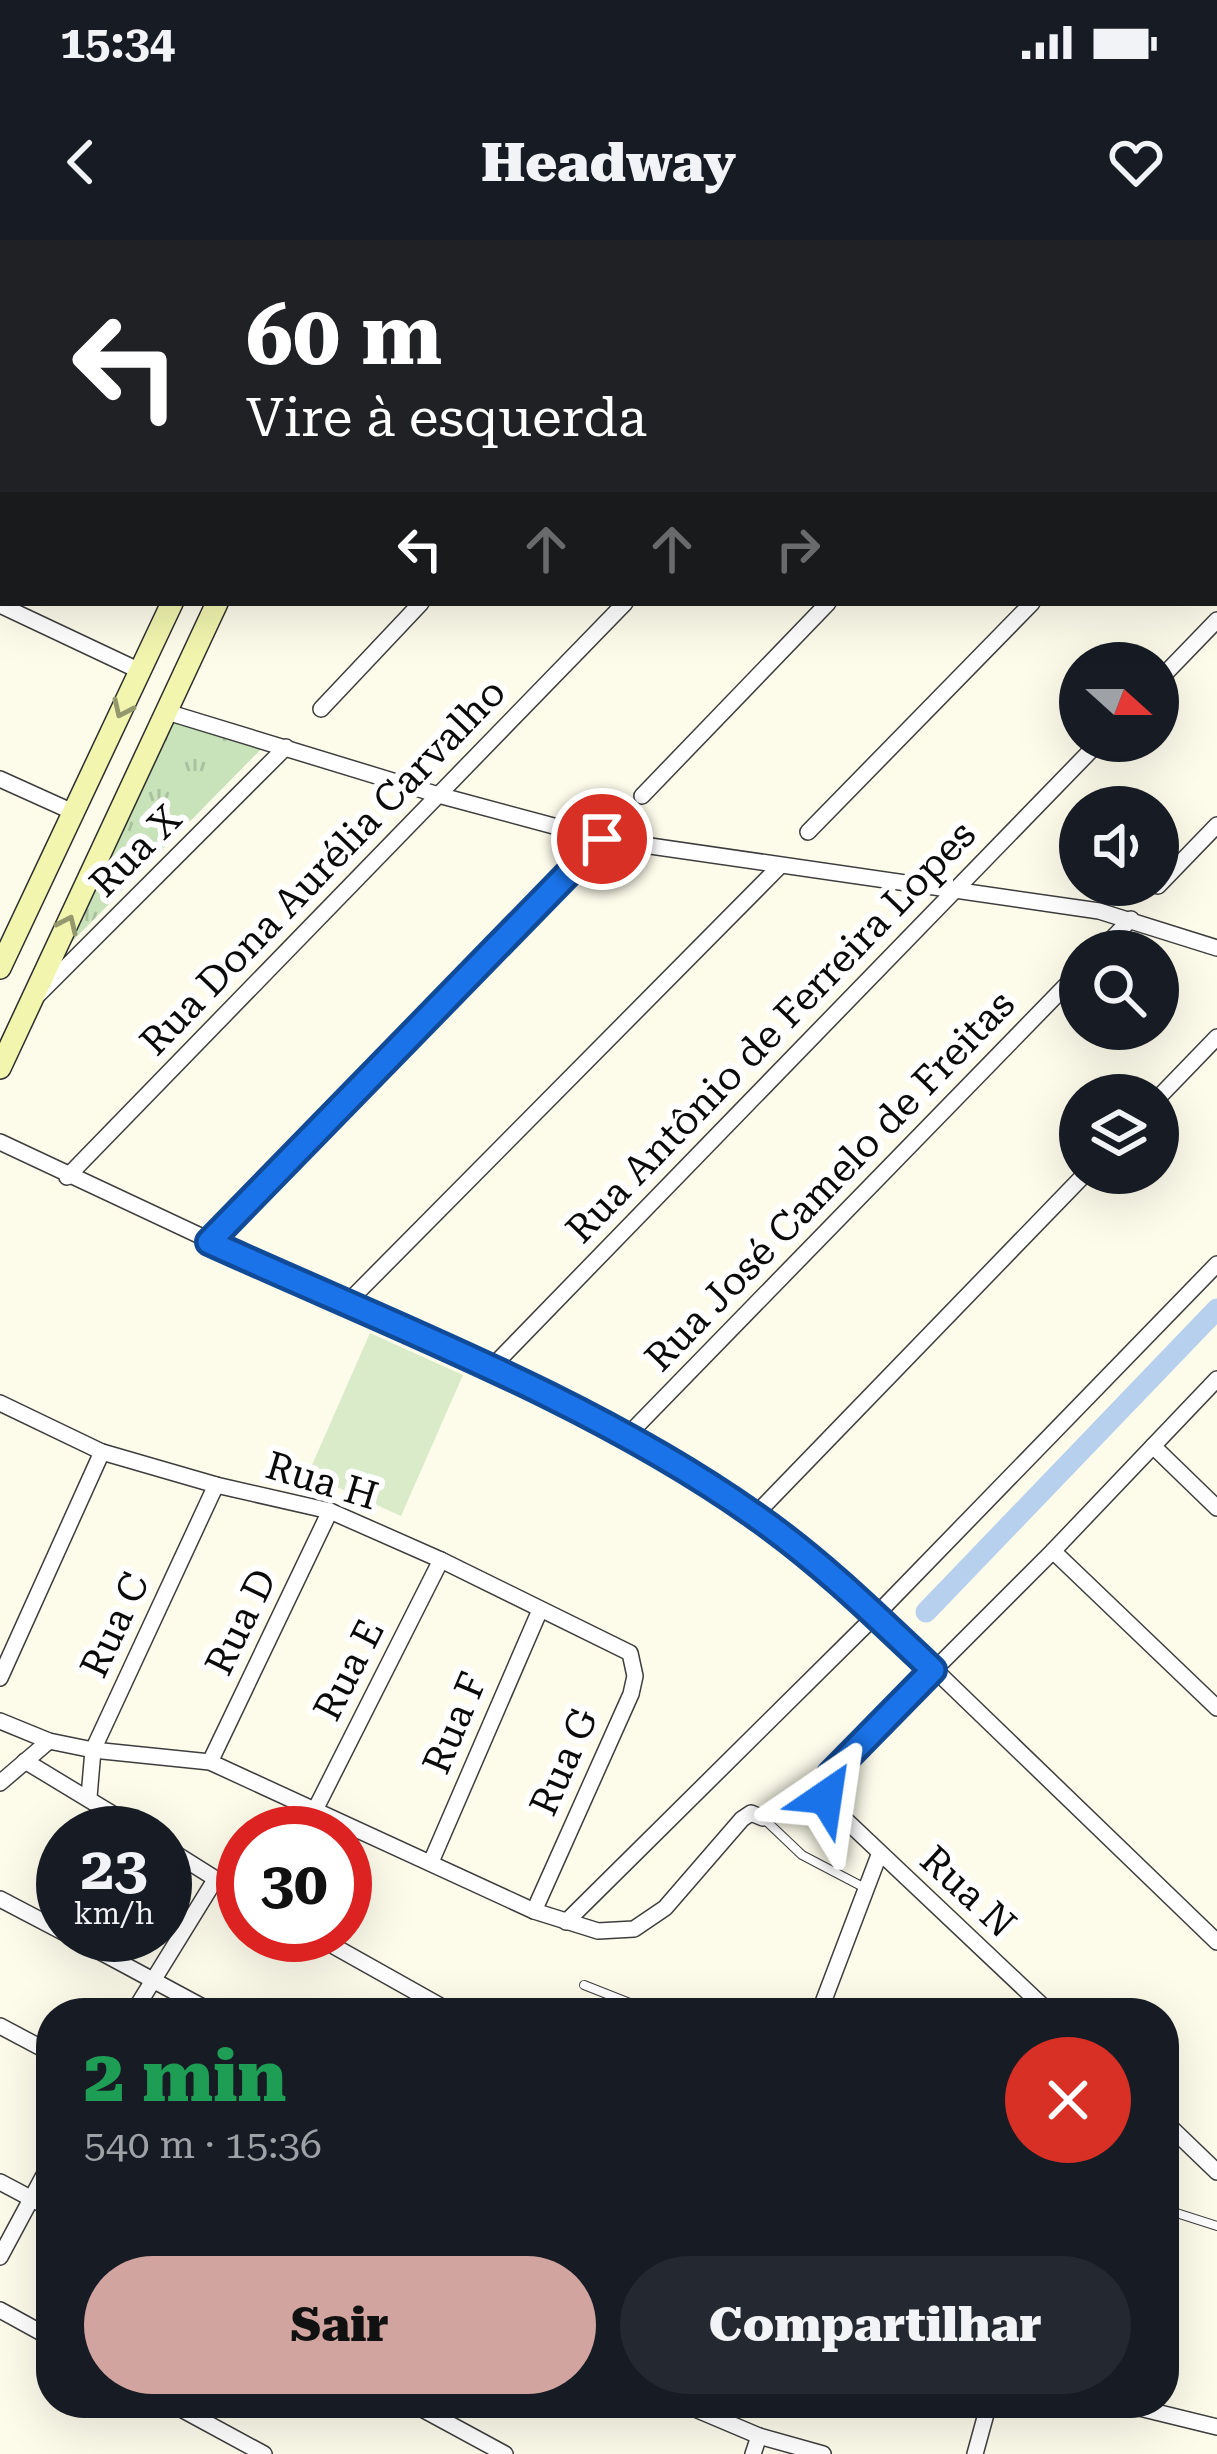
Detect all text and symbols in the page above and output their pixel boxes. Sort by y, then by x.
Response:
text: 15:34 [60,16,175,69]
icon: back [48,129,114,195]
icon: heart [1103,129,1169,195]
text: Headway [481,131,736,194]
text: 60 m [246,286,442,384]
icon: left [48,288,204,444]
text: Vire à esquerda [246,386,647,449]
icon: left [387,516,453,582]
icon: ahead [513,516,579,582]
icon: ahead [639,516,705,582]
icon: right [765,516,831,582]
north arrow [1059,642,1179,762]
map controls [1059,642,1179,1194]
street label: Rua Dona Aurélia Carvalho [131,669,515,1065]
one-way arrow [113,697,136,718]
button: sound [1059,786,1179,906]
pin [551,788,653,890]
street label: Rua X [81,796,191,906]
icon: arrive [569,806,635,872]
street label: Rua Antônio de Ferreira Lopes [557,811,985,1253]
one-way arrow [54,915,77,936]
button: search [1059,930,1179,1050]
street label: Rua José Camelo de Freitas [636,981,1024,1381]
button: layers [1059,1074,1179,1194]
street label: Rua H [261,1442,383,1520]
street label: Rua D [196,1562,286,1682]
street label: Rua C [71,1566,159,1684]
street label: Rua E [304,1612,394,1728]
street label: Rua F [413,1666,497,1780]
street label: Rua G [520,1702,608,1822]
position arrow [763,1734,889,1860]
speed limit sign: 30 [216,1806,372,1962]
text: 23 [80,1833,148,1904]
street label: Rua N [911,1837,1025,1947]
text: km/h [74,1896,154,1931]
text: 2 min [84,2034,286,2119]
button: close [1005,2037,1131,2163]
text: 540 m · 15:36 [84,2122,322,2168]
button: Sair [84,2256,596,2394]
button: Compartilhar [620,2256,1131,2394]

